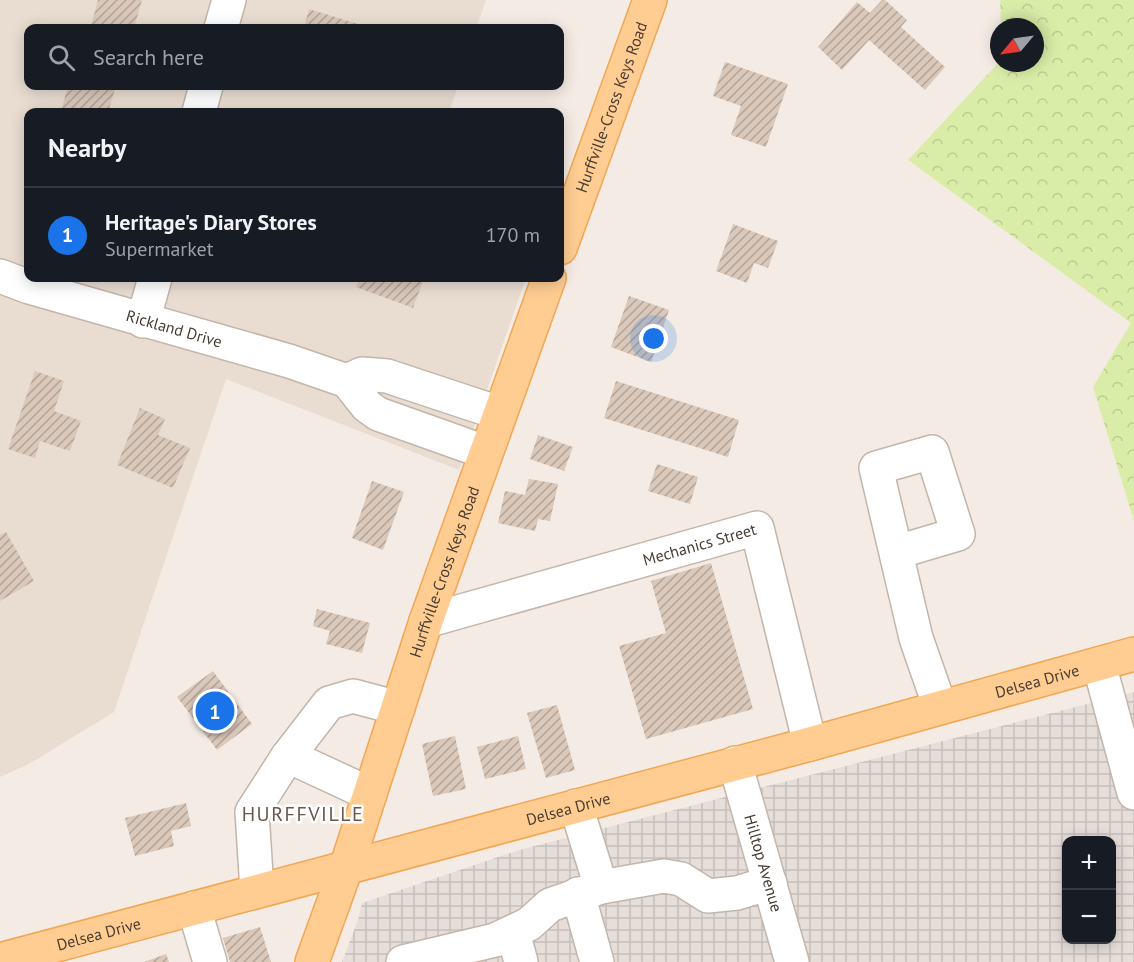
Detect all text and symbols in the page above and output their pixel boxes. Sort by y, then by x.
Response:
north arrow [990,18,1044,72]
street label: Hurffville-Cross Keys Road [571,19,651,195]
search box [24,24,564,90]
icon: search [45,41,78,74]
text: Search here [93,43,204,71]
text: Nearby [48,131,126,164]
text: Heritage's Diary Stores [105,208,317,236]
text: 1 [62,222,73,248]
text: 170 m [486,222,540,248]
text: Supermarket [105,236,213,262]
street label: Rickland Drive [124,305,225,351]
your location [639,324,668,353]
street label: Hurffville-Cross Keys Road [405,483,484,660]
street label: Mechanics Street [641,519,759,570]
street label: Delsea Drive [993,660,1081,702]
pin: 1 [196,688,234,734]
street label: Delsea Drive [524,788,612,829]
district label: HURFFVILLE [242,801,364,827]
street label: Hilltop Avenue [740,812,787,914]
map controls [1062,836,1116,944]
button: + [1062,836,1116,890]
button: − [1062,890,1116,944]
street label: Delsea Drive [54,913,143,955]

